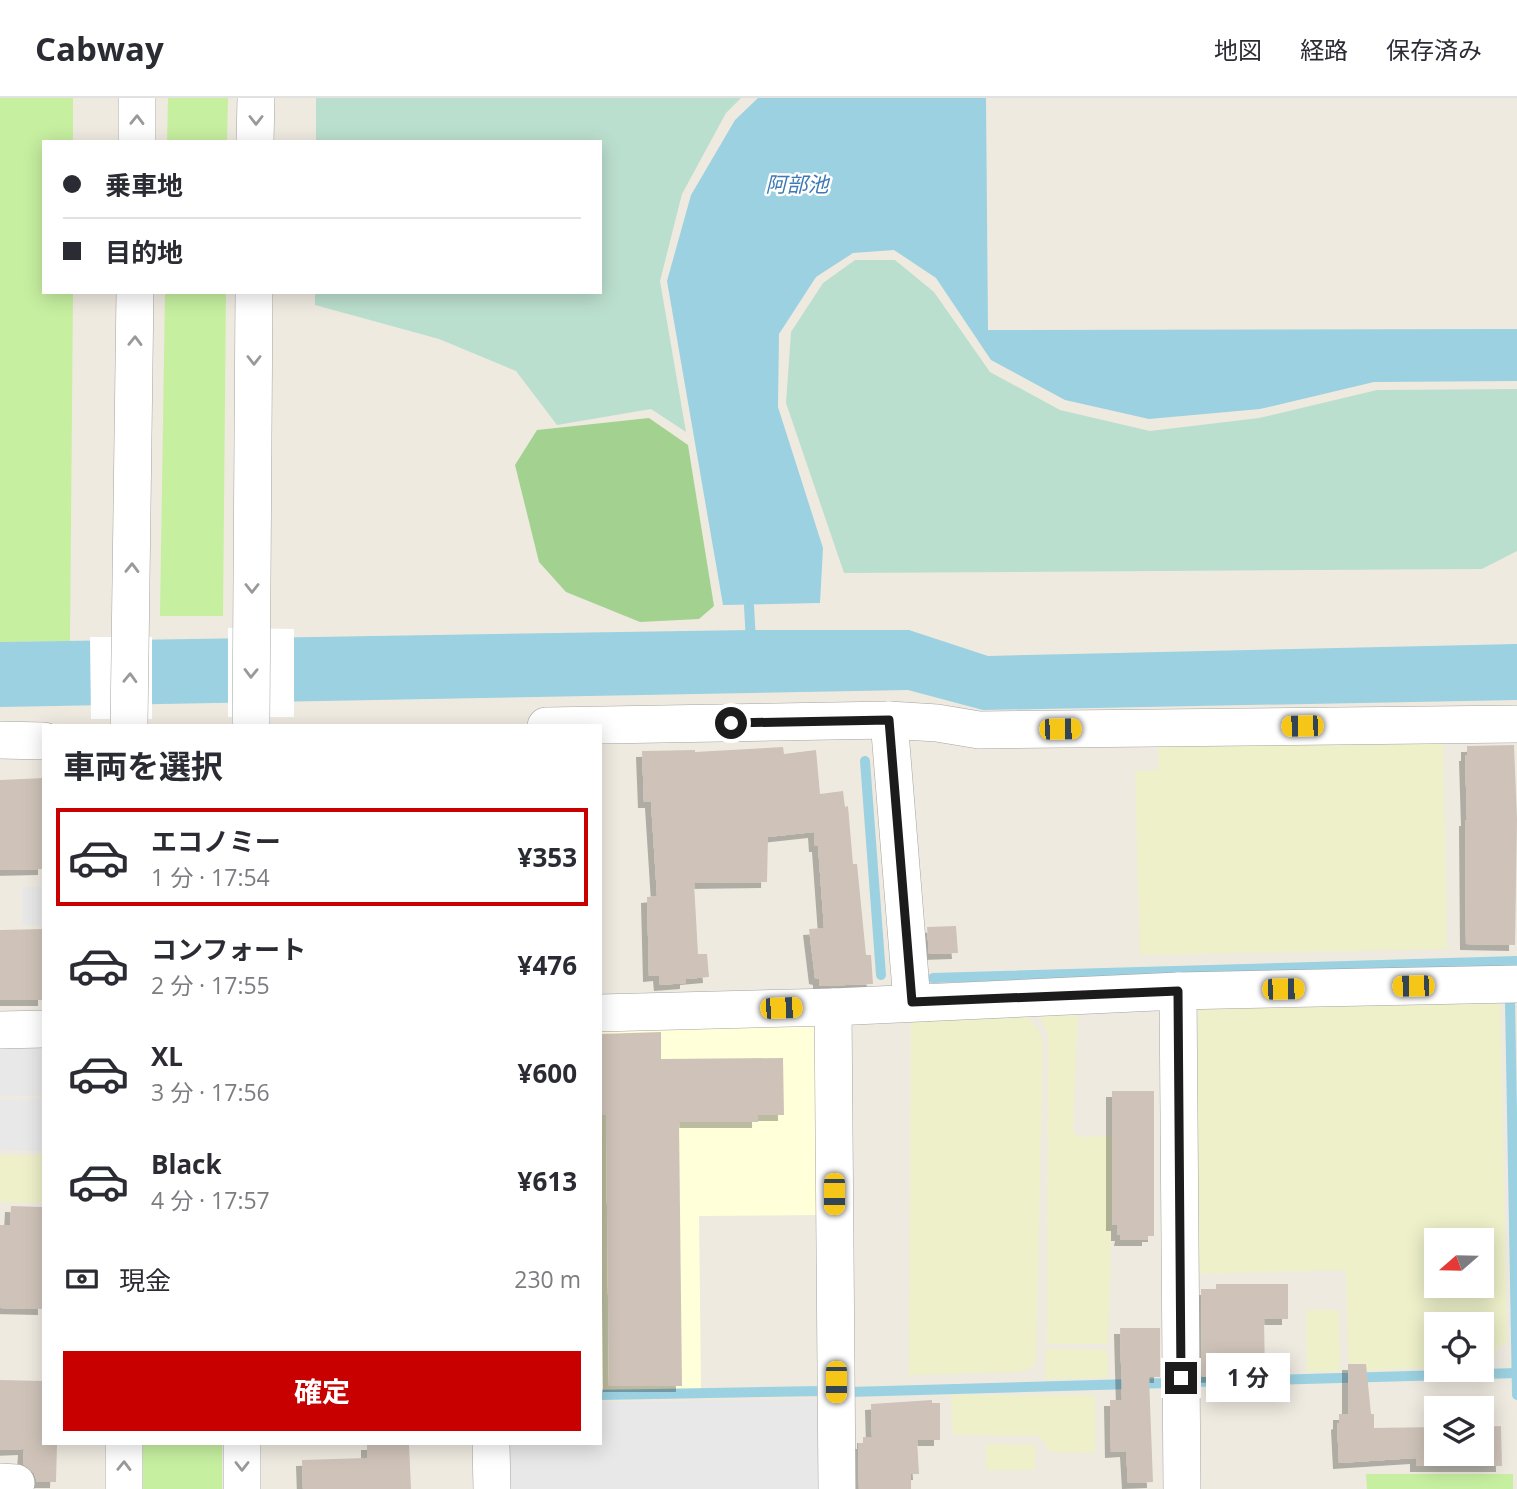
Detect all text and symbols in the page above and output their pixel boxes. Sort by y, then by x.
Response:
text: Cabway [35,26,164,71]
text: 地図 [1214,33,1262,66]
text: 経路 [1300,33,1348,66]
text: 保存済み [1386,33,1482,66]
one-way arrow [129,114,145,125]
one-way arrow [248,115,264,126]
text: 乗車地 [105,167,183,203]
water label: 阿部池 [766,170,830,198]
text: 目的地 [105,234,183,270]
one-way arrow [127,335,143,345]
one-way arrow [246,356,262,366]
one-way arrow [125,562,140,573]
one-way arrow [244,583,260,594]
one-way arrow [243,668,259,678]
one-way arrow [123,672,138,683]
route start [715,707,747,739]
car [1281,715,1324,737]
car [1039,718,1082,740]
text: 車両を選択 [63,744,223,787]
text: エコノミー [151,823,281,859]
icon: car [67,826,130,889]
text: ¥353 [518,839,577,875]
text: 1 分 · 17:54 [151,861,270,893]
text: コンフォート [151,931,306,967]
icon: car [67,934,130,997]
text: ¥476 [518,947,577,983]
text: 2 分 · 17:55 [151,969,270,1001]
car [1392,975,1435,997]
car [1262,978,1305,1000]
car [760,997,803,1019]
text: XL [151,1038,183,1074]
icon: car [67,1042,130,1105]
text: ¥600 [518,1055,577,1091]
text: 3 分 · 17:56 [151,1076,270,1108]
text: Black [151,1146,222,1182]
icon: car [67,1150,130,1213]
text: ¥613 [518,1163,577,1199]
car [824,1173,845,1215]
text: 4 分 · 17:57 [151,1184,270,1216]
north arrow [1424,1228,1494,1298]
map controls [1424,1228,1494,1466]
icon: cash [63,1260,101,1298]
text: 現金 [119,1262,171,1298]
text: 230 m [514,1263,581,1295]
button: locate [1424,1312,1494,1382]
button: 確定 [63,1351,581,1431]
callout: 1 分 [1206,1354,1290,1402]
car [826,1361,847,1403]
text: 1 分 [1227,1361,1269,1393]
route end [1165,1362,1197,1394]
button: layers [1424,1396,1494,1466]
one-way arrow [116,1461,132,1471]
one-way arrow [234,1462,250,1472]

